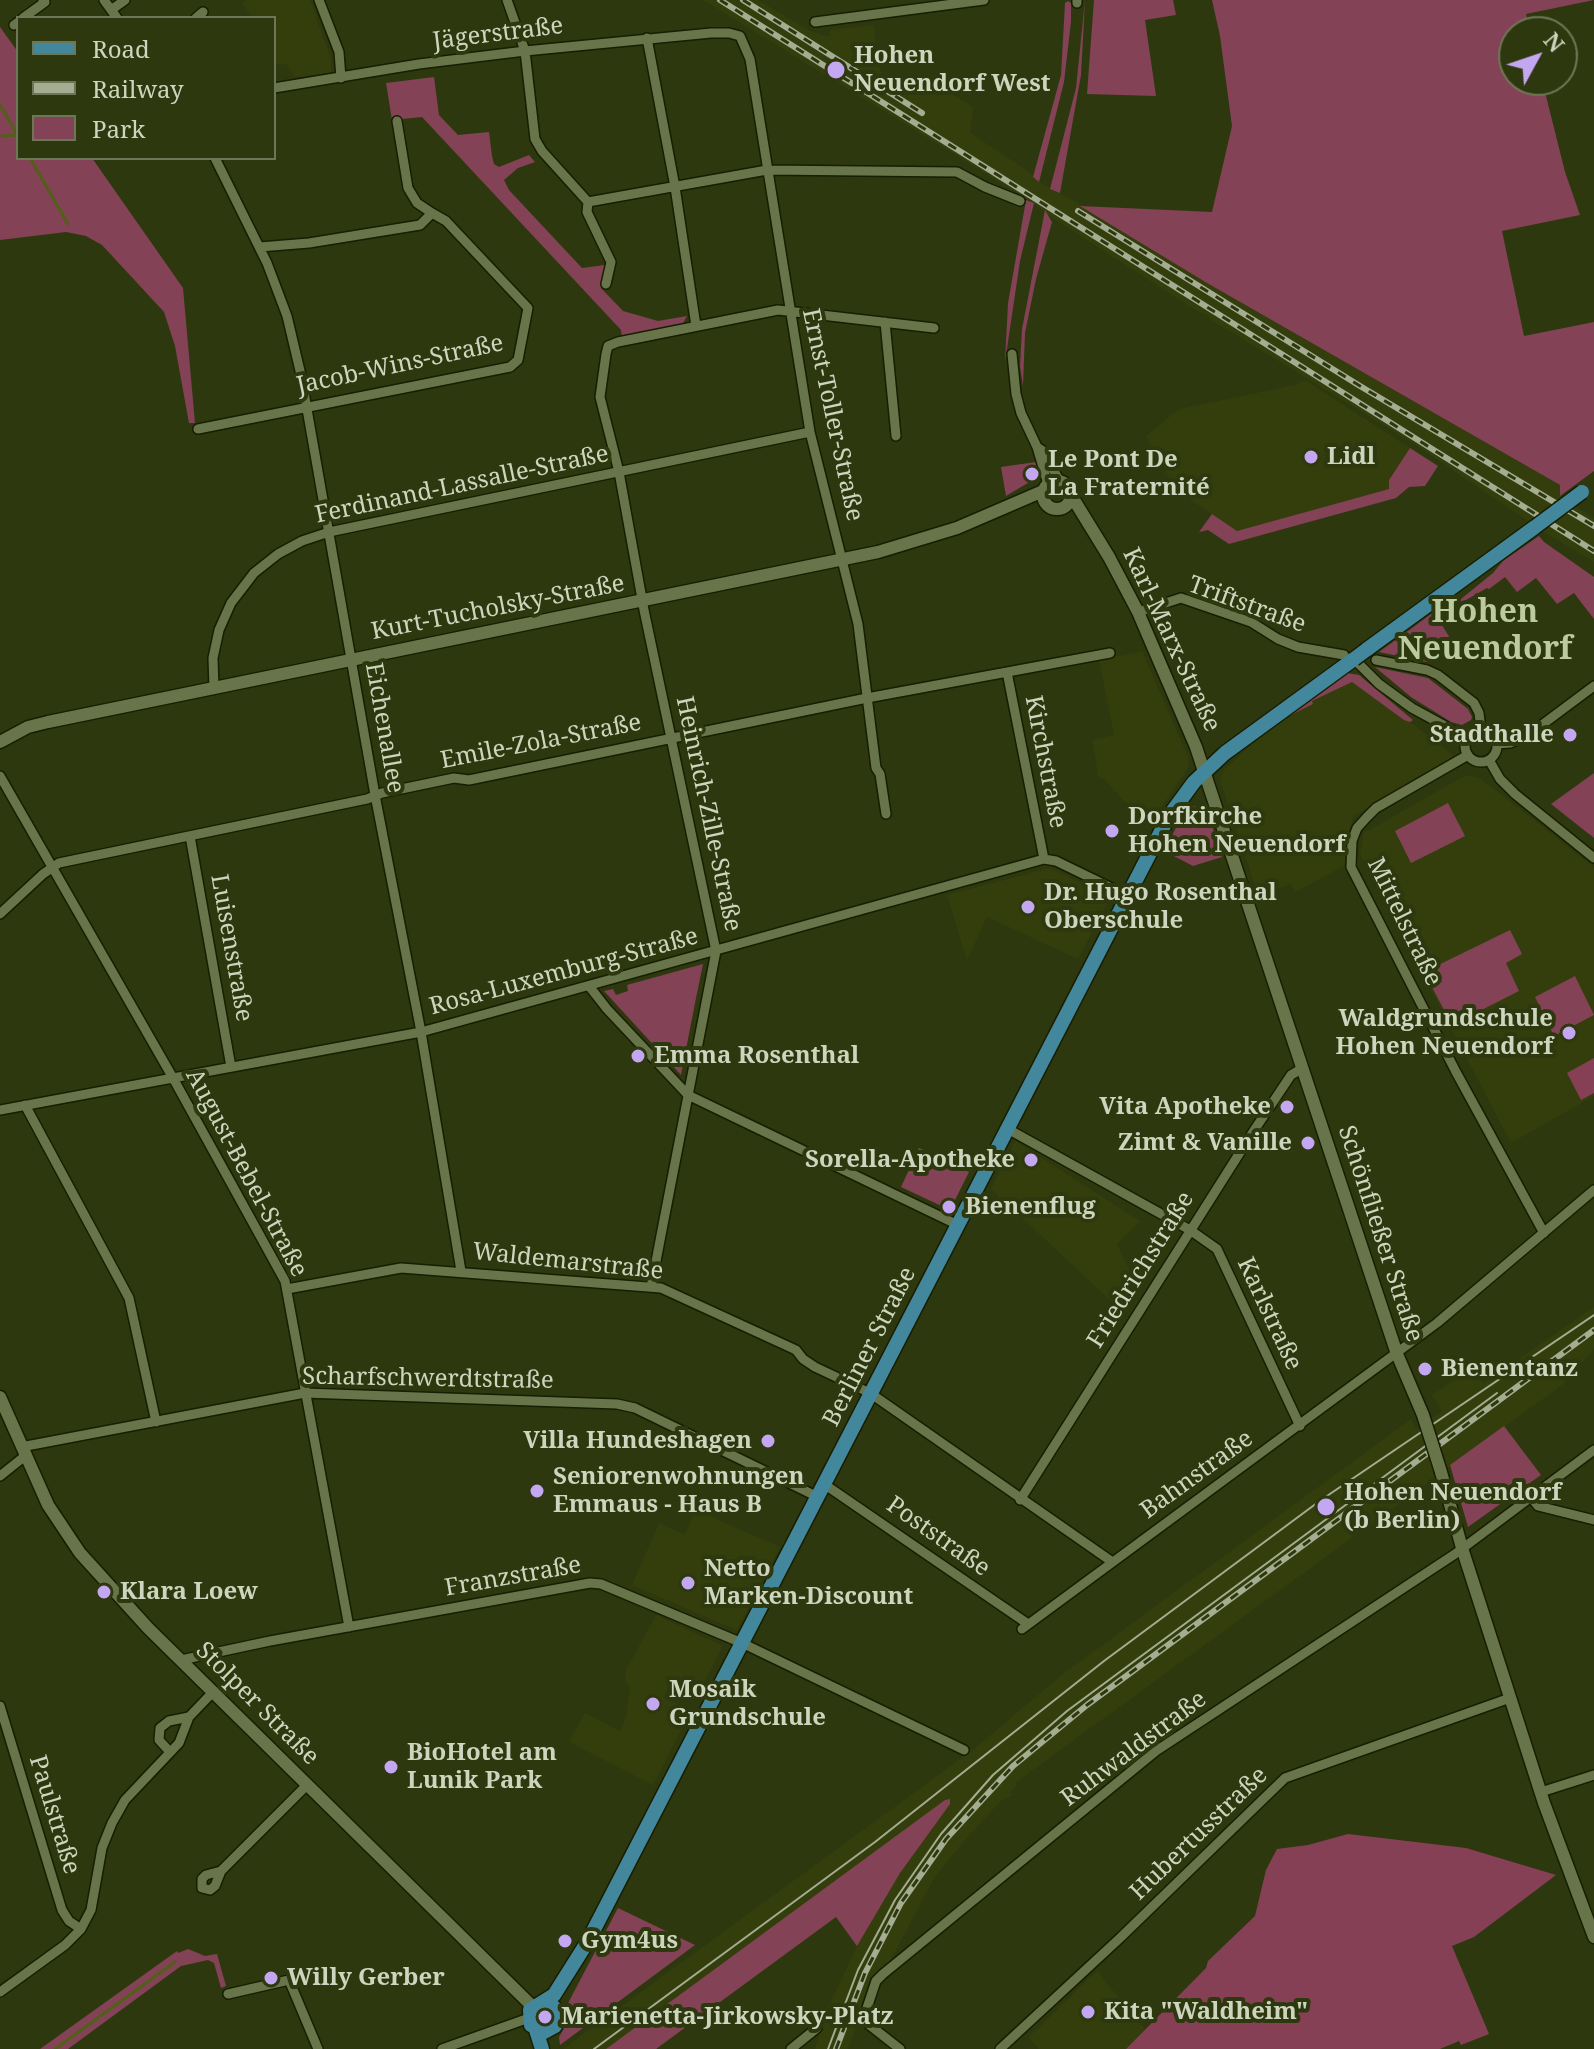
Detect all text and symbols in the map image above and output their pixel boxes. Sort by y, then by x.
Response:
street label: Jägerstraße [431,12,565,56]
legend [16,16,276,160]
north arrow [1498,16,1578,96]
text: N [1538,26,1572,58]
text: Road [92,32,150,65]
place label: Hohen Neuendorf West [854,42,1050,98]
marker: Hohen Neuendorf West [825,59,847,81]
text: Railway [92,72,184,105]
text: Park [92,112,145,145]
street label: Ernst-Toller-Straße [795,306,869,524]
street label: Jacob-Wins-Straße [294,329,506,401]
street label: Ferdinand-Lassalle-Straße [313,440,611,530]
place label: Lidl [1327,443,1375,471]
place label: Le Pont De La Fraternité [1048,446,1210,502]
marker: Lidl [1302,448,1320,466]
marker: Le Pont De La Fraternité [1023,465,1041,483]
street label: Karl-Marx-Straße [1116,544,1226,736]
street label: Kurt-Tucholsky-Straße [369,569,627,647]
street label: Triftstraße [1184,570,1310,640]
district label: Hohen Neuendorf [1398,594,1572,669]
street label: Eichenallee [358,660,410,796]
street label: Kirchstraße [1018,693,1072,831]
street label: Heinrich-Zille-Straße [669,694,747,934]
street label: Emile-Zola-Straße [438,708,644,776]
place label: Stadthalle [1430,721,1554,749]
marker: Stadthalle [1561,726,1579,744]
place label: Dorfkirche Hohen Neuendorf [1128,803,1345,859]
marker: Dorfkirche Hohen Neuendorf [1103,822,1121,840]
street label: Mittelstraße [1361,853,1447,991]
street label: Luisenstraße [204,872,258,1024]
place label: Dr. Hugo Rosenthal Oberschule [1044,879,1277,935]
marker: Dr. Hugo Rosenthal Oberschule [1019,898,1037,916]
street label: Rosa-Luxemburg-Straße [427,922,701,1022]
place label: Waldgrundschule Hohen Neuendorf [1336,1005,1553,1061]
marker: Waldgrundschule Hohen Neuendorf [1560,1024,1578,1042]
place label: Emma Rosenthal [654,1042,859,1070]
marker: Emma Rosenthal [629,1047,647,1065]
street label: August-Bebel-Straße [179,1064,313,1282]
place label: Vita Apotheke [1099,1093,1271,1121]
marker: Vita Apotheke [1278,1098,1296,1116]
street label: Schönfließer Straße [1331,1122,1429,1346]
place label: Zimt & Vanille [1118,1129,1292,1157]
marker: Zimt & Vanille [1299,1134,1317,1152]
place label: Sorella-Apotheke [805,1146,1015,1174]
marker: Sorella-Apotheke [1022,1151,1040,1169]
street label: Friedrichstraße [1081,1187,1201,1353]
place label: Bienenflug [965,1193,1096,1221]
marker: Bienenflug [940,1198,958,1216]
street label: Waldemarstraße [471,1238,665,1286]
street label: Karlstraße [1230,1253,1308,1375]
street label: Berliner Straße [817,1262,923,1432]
place label: Bienentanz [1441,1355,1578,1383]
marker: Bienentanz [1416,1360,1434,1378]
street label: Scharfschwerdtstraße [302,1362,554,1396]
street label: Bahnstraße [1135,1425,1259,1525]
place label: Villa Hundeshagen [523,1427,752,1455]
marker: Villa Hundeshagen [759,1432,777,1450]
place label: Seniorenwohnungen Emmaus - Haus B [553,1463,805,1519]
place label: Hohen Neuendorf (b Berlin) [1344,1479,1561,1535]
marker: Seniorenwohnungen Emmaus - Haus B [528,1482,546,1500]
street label: Poststraße [881,1491,995,1583]
marker: Hohen Neuendorf (b Berlin) [1315,1496,1337,1518]
street label: Franzstraße [442,1551,584,1603]
place label: Netto Marken-Discount [704,1555,913,1611]
marker: Netto Marken-Discount [679,1574,697,1592]
place label: Klara Loew [120,1578,258,1606]
marker: Klara Loew [95,1583,113,1601]
street label: Stolper Straße [189,1636,325,1772]
place label: Mosaik Grundschule [669,1676,826,1732]
street label: Ruhwaldstraße [1056,1685,1212,1813]
marker: Mosaik Grundschule [644,1695,662,1713]
place label: BioHotel am Lunik Park [407,1739,557,1795]
street label: Paulstraße [22,1752,86,1878]
marker: BioHotel am Lunik Park [382,1758,400,1776]
street label: Hubertusstraße [1124,1761,1274,1907]
place label: Gym4us [581,1927,678,1955]
marker: Gym4us [556,1932,574,1950]
place label: Willy Gerber [287,1964,445,1992]
marker: Willy Gerber [262,1969,280,1987]
place label: Kita "Waldheim" [1104,1998,1308,2026]
place label: Marienetta-Jirkowsky-Platz [561,2003,893,2031]
marker: Kita "Waldheim" [1079,2003,1097,2021]
marker: Marienetta-Jirkowsky-Platz [536,2008,554,2026]

